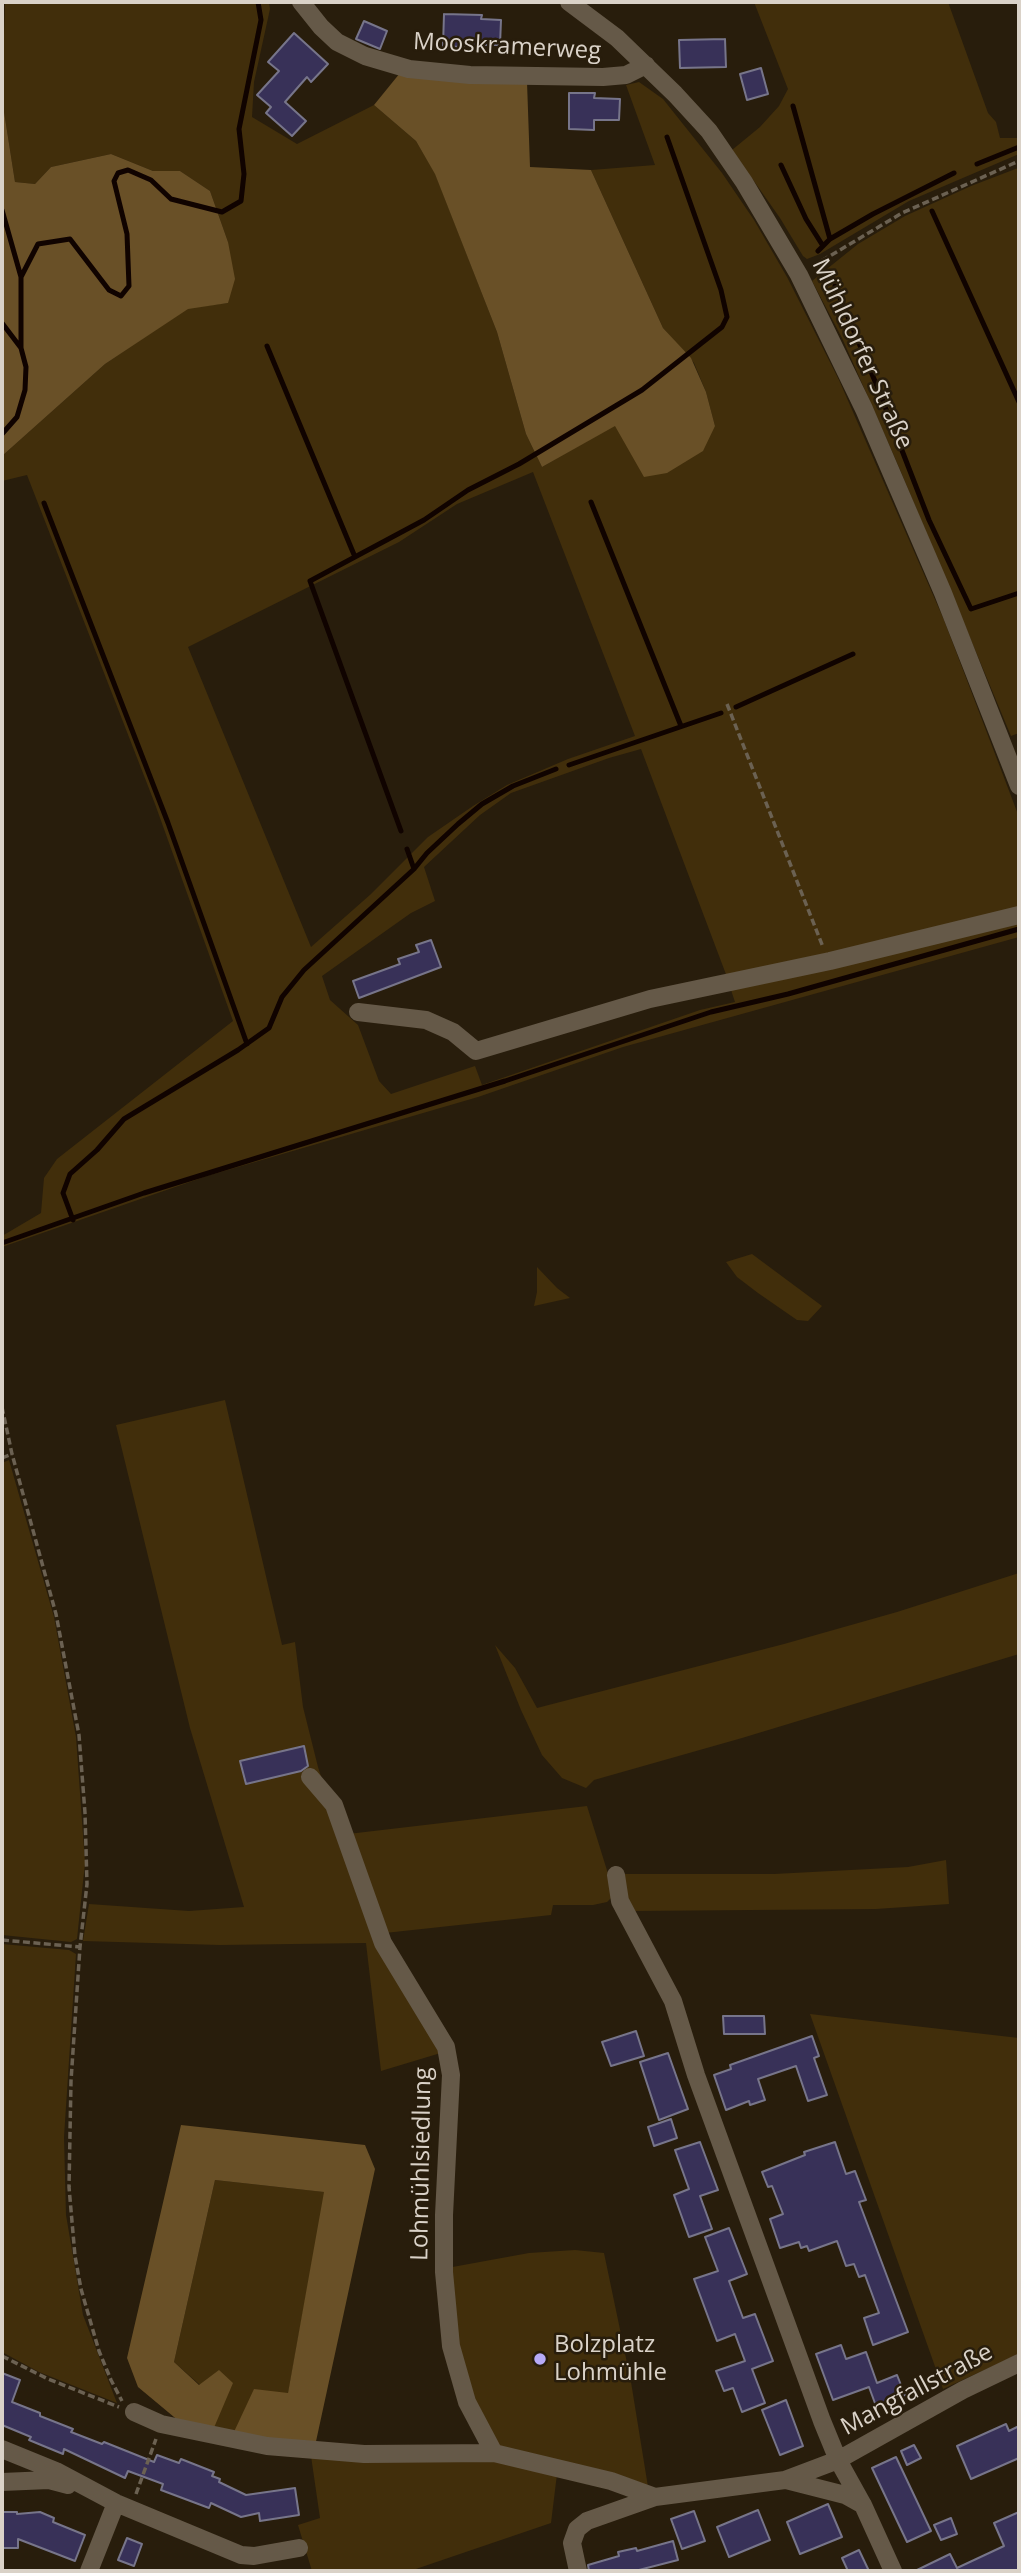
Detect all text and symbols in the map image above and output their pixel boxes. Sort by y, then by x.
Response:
street label: Mooskramerweg [412,28,602,66]
street label: Mühldorfer Straße [805,254,919,454]
street label: Lohmühlsiedlung [406,2067,438,2261]
place label: Bolzplatz Lohmühle [554,2331,667,2387]
street label: Mangfallstraße [836,2338,998,2442]
marker: Bolzplatz Lohmühle [532,2351,548,2367]

